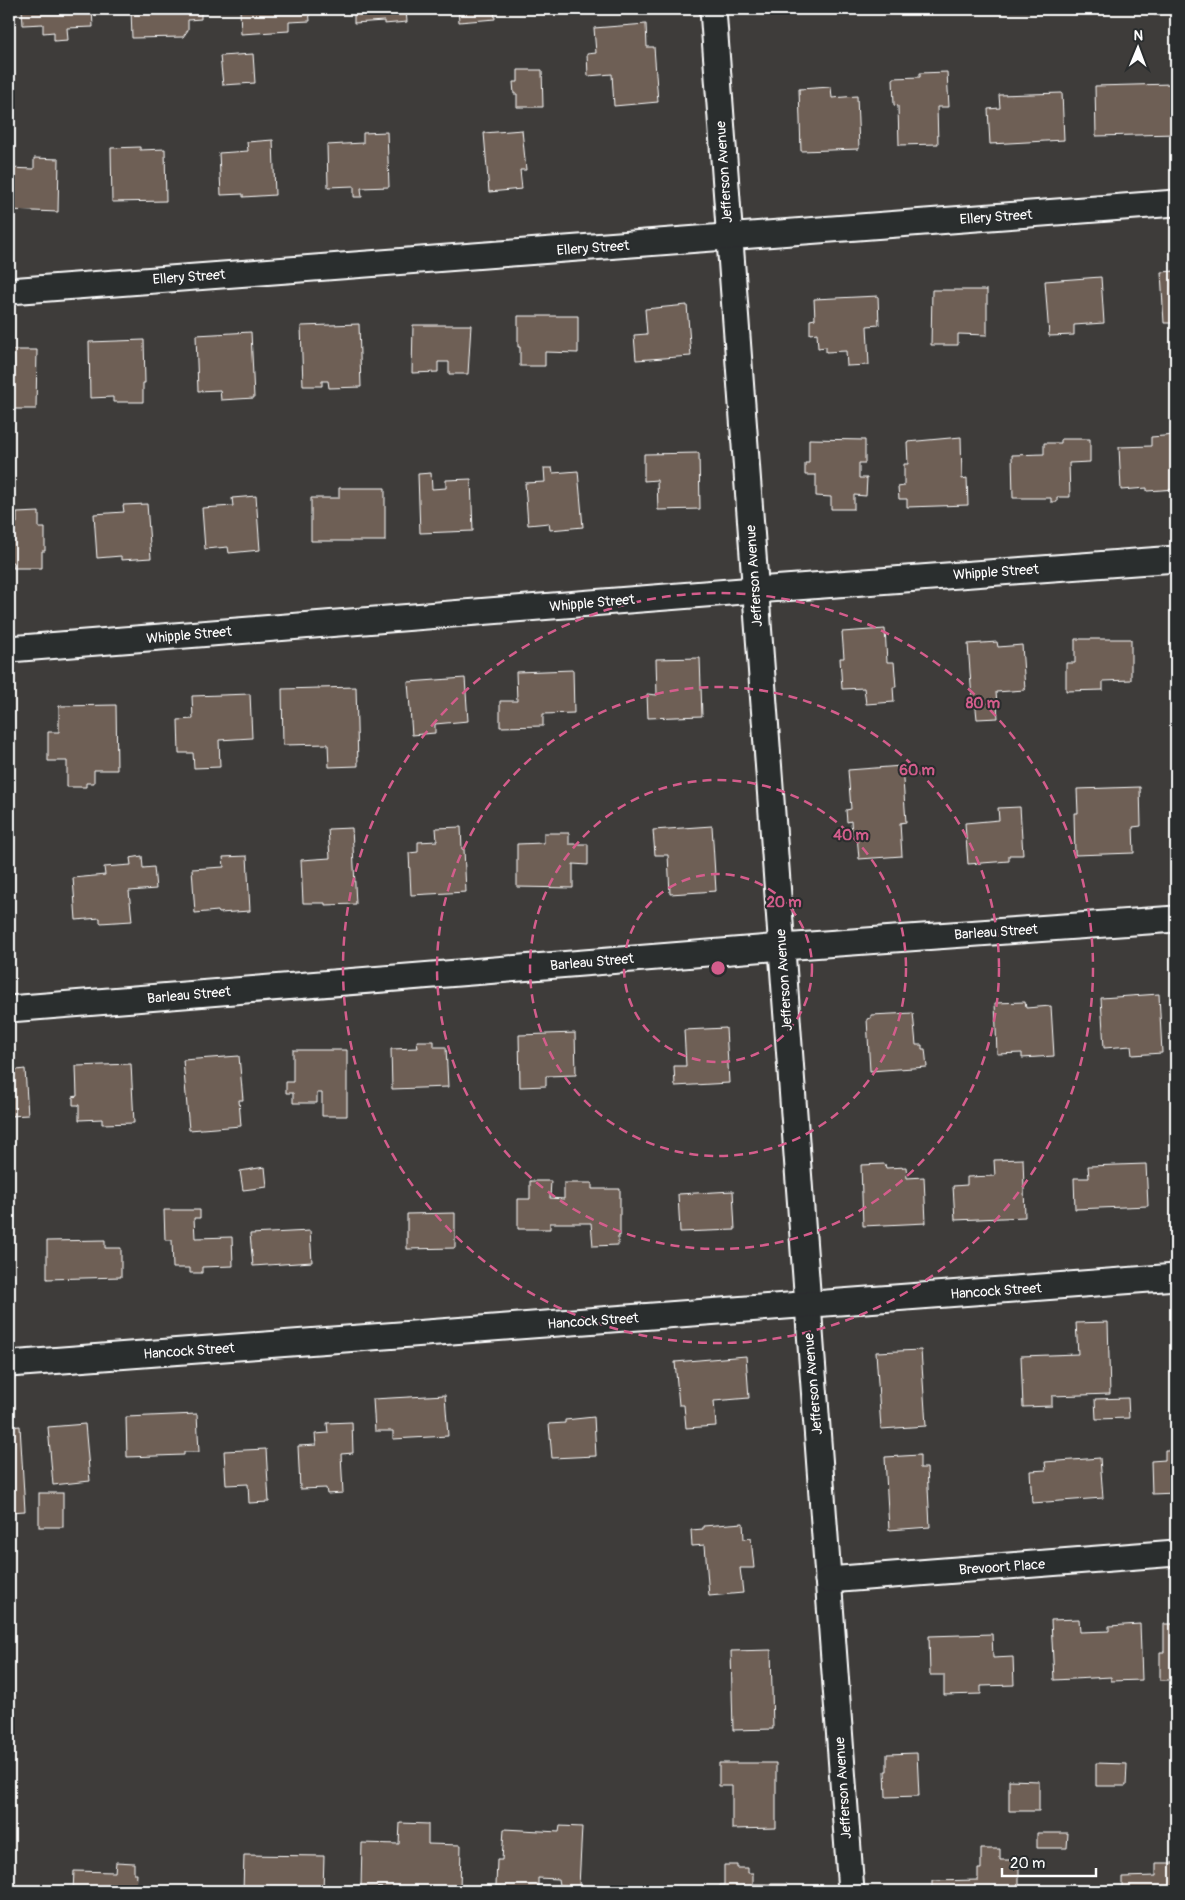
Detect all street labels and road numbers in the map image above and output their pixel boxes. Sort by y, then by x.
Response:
street label: Jefferson Avenue [712,120,736,224]
street label: Ellery Street [959,206,1033,228]
street label: Ellery Street [556,237,630,259]
street label: Ellery Street [152,266,226,288]
street label: Jefferson Avenue [742,524,766,628]
street label: Whipple Street [953,561,1040,583]
street label: Whipple Street [549,591,636,615]
street label: Whipple Street [146,623,233,647]
street label: Barleau Street [954,921,1039,943]
street label: Jefferson Avenue [772,928,796,1032]
street label: Barleau Street [549,950,635,974]
street label: Barleau Street [146,983,232,1007]
street label: Hancock Street [950,1279,1043,1303]
street label: Hancock Street [547,1309,640,1333]
street label: Jefferson Avenue [800,1332,826,1436]
street label: Hancock Street [143,1339,236,1363]
street label: Brevoort Place [958,1556,1046,1578]
street label: Jefferson Avenue [831,1736,855,1840]

